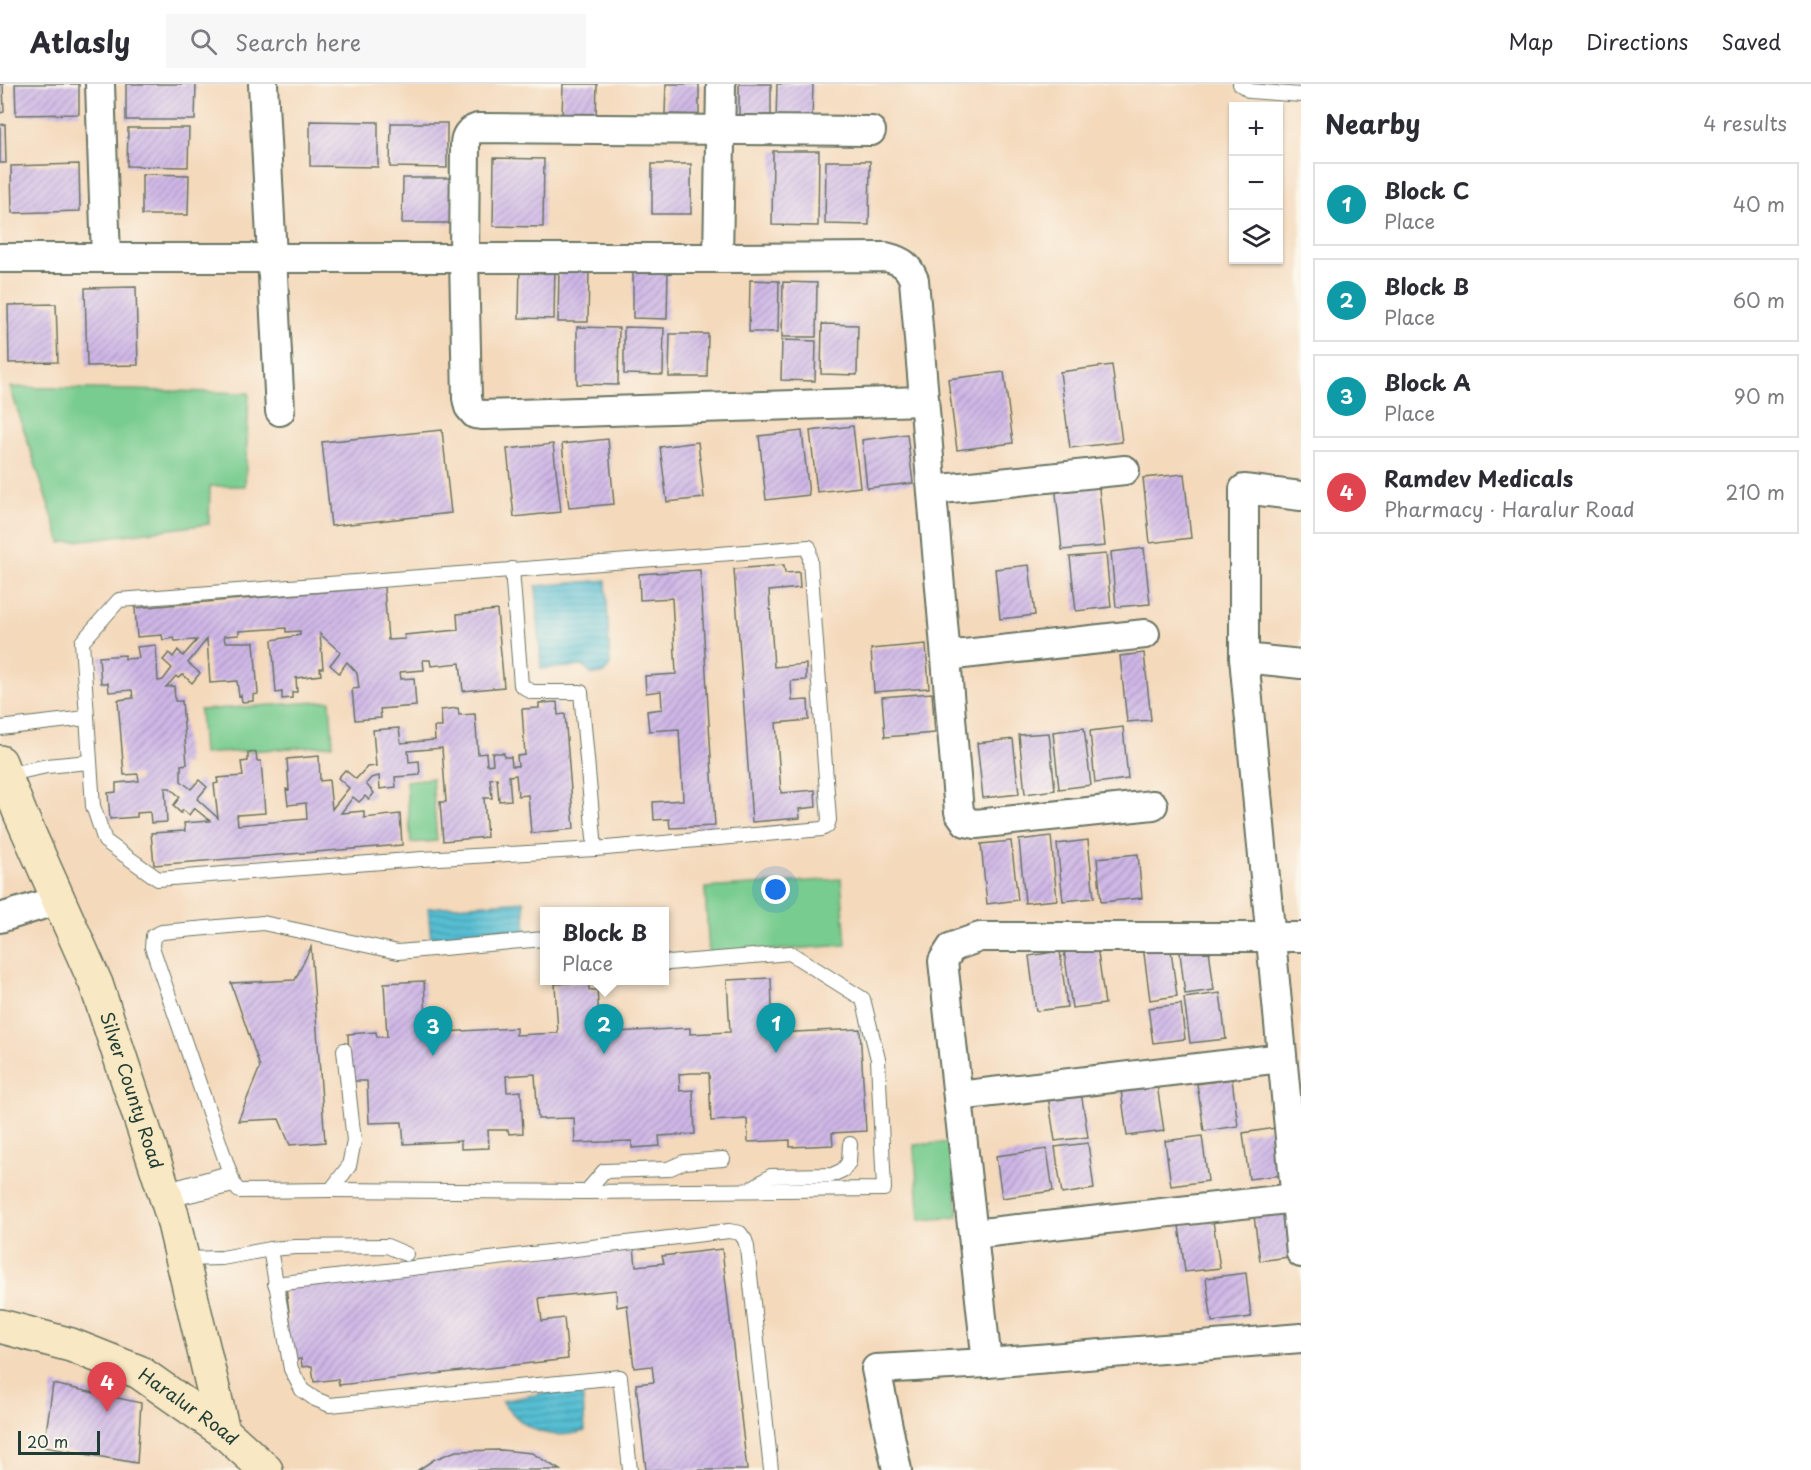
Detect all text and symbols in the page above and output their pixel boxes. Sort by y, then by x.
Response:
search box [166,14,586,68]
text: Atlasly [30,20,130,63]
icon: search [187,25,220,58]
text: Search here [235,25,361,58]
text: Map [1508,25,1553,57]
text: Directions [1586,25,1688,57]
text: Saved [1721,25,1781,57]
map controls [1229,102,1283,264]
button: + [1229,102,1283,156]
text: Nearby [1325,104,1420,143]
text: 4 results [1703,108,1787,138]
button: − [1229,156,1283,210]
text: Block C [1384,173,1469,206]
text: 1 [1342,189,1351,219]
text: 40 m [1733,189,1785,219]
text: Place [1384,206,1435,236]
button: layers [1229,210,1283,264]
text: Block B [1384,269,1469,302]
text: 2 [1339,285,1354,315]
text: 60 m [1733,285,1785,315]
text: Place [1384,302,1435,332]
text: Block A [1384,365,1471,398]
text: 3 [1340,381,1353,411]
text: 90 m [1734,381,1785,411]
text: Place [1384,398,1435,428]
text: Ramdev Medicals [1384,461,1573,494]
text: 4 [1340,477,1353,507]
text: 210 m [1726,477,1785,507]
text: Pharmacy · Haralur Road [1384,494,1635,524]
your location [761,875,790,904]
popup [540,907,669,985]
text: Block B [562,915,647,948]
text: Place [562,948,613,978]
pin: 2 [584,1004,624,1054]
pin: 1 [756,1004,796,1053]
pin: 3 [414,1006,452,1056]
street label: Silver County Road [94,1008,171,1172]
street label: Haralur Road [133,1361,245,1451]
pin: 4 [88,1362,126,1412]
scale bar [18,1428,100,1456]
text: 20 m [27,1429,68,1453]

